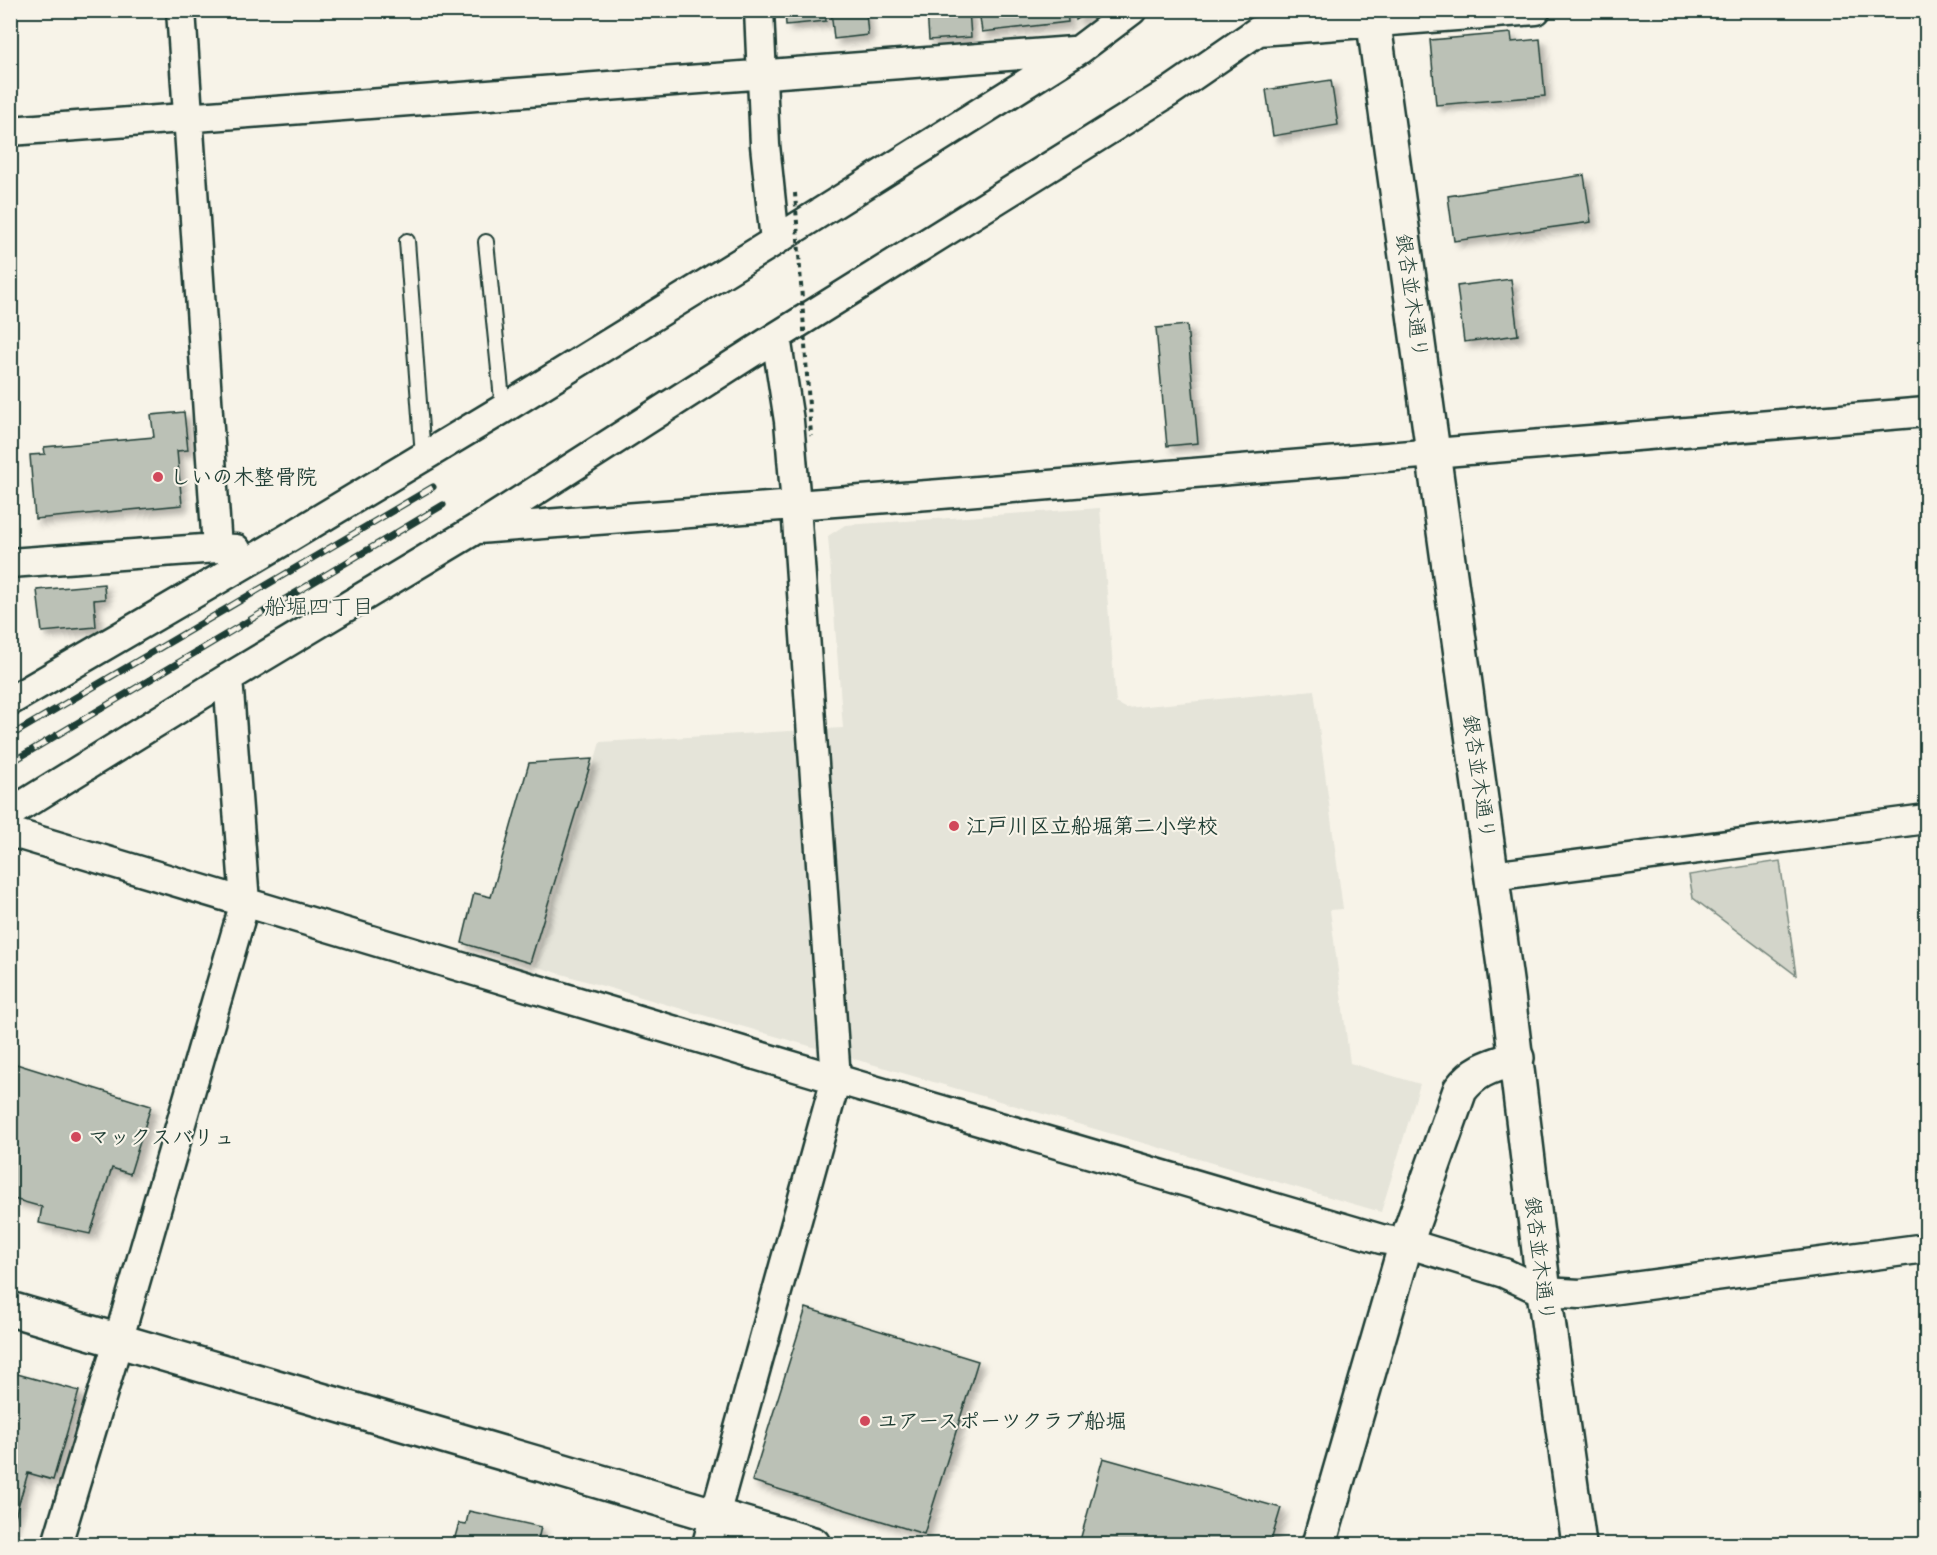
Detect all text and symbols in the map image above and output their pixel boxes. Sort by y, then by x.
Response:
street label: 銀杏並木通り [1389,232,1436,360]
place label: しいの木整骨院 [170,462,317,491]
marker: しいの木整骨院 [151,470,165,484]
district label: 船堀四丁目 [264,591,374,621]
street label: 銀杏並木通り [1456,713,1503,841]
place label: 江戸川区立船堀第二小学校 [966,811,1218,840]
marker: 江戸川区立船堀第二小学校 [947,819,961,833]
place label: マックスバリュ [88,1122,235,1151]
marker: マックスバリュ [69,1130,83,1144]
street label: 銀杏並木通り [1518,1195,1563,1323]
place label: ユアースポーツクラブ船堀 [877,1406,1126,1435]
marker: ユアースポーツクラブ船堀 [858,1414,872,1428]

